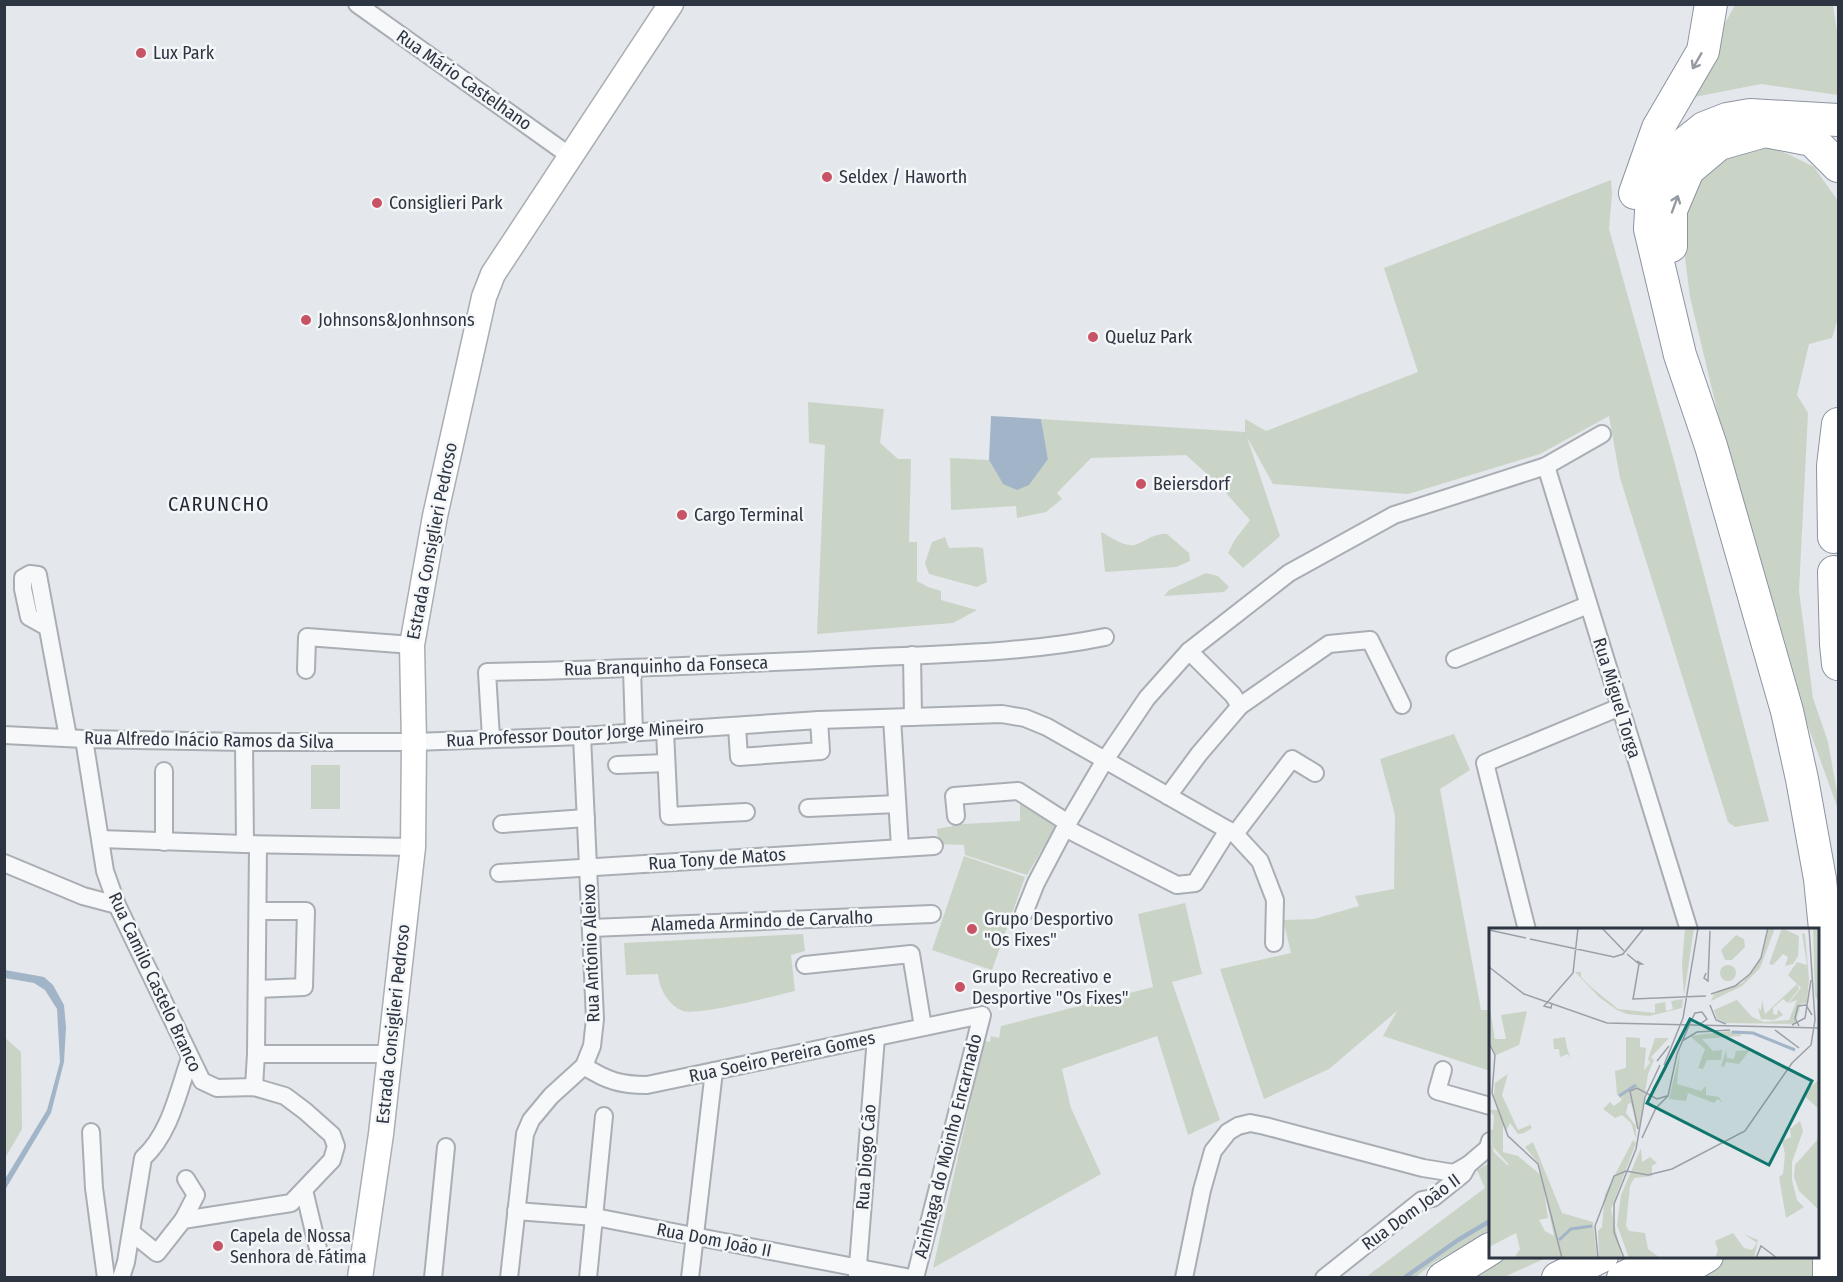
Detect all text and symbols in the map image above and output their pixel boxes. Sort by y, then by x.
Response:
street label: Rua Mário Castelhano [392,25,536,135]
place label: Lux Park [153,42,215,64]
marker: Lux Park [134,46,148,60]
one-way arrow [1691,52,1703,69]
place label: Seldex / Haworth [839,166,967,188]
marker: Seldex / Haworth [820,170,834,184]
place label: Consiglieri Park [389,192,503,214]
one-way arrow [1670,195,1681,214]
marker: Consiglieri Park [370,196,384,210]
place label: Johnsons&Jonhnsons [318,309,475,331]
marker: Johnsons&Jonhnsons [299,313,313,327]
place label: Queluz Park [1105,326,1193,348]
marker: Queluz Park [1086,330,1100,344]
street label: Estrada Consiglieri Pedroso [402,440,462,642]
place label: Beiersdorf [1153,473,1231,495]
marker: Beiersdorf [1134,477,1148,491]
district label: CARUNCHO [168,492,270,516]
place label: Cargo Terminal [694,504,804,526]
marker: Cargo Terminal [675,508,689,522]
street label: Rua Miguel Torga [1588,635,1646,761]
street label: Rua Branquinho da Fonseca [564,651,769,681]
street label: Rua Professor Doutor Jorge Mineiro [446,716,704,752]
street label: Rua Alfredo Inácio Ramos da Silva [84,727,334,753]
street label: Rua Tony de Matos [647,843,787,875]
street label: Rua António Aleixo [578,883,604,1023]
street label: Rua Camilo Castelo Branco [104,889,206,1075]
street label: Alameda Armindo de Carvalho [651,906,873,936]
place label: Grupo Desportivo "Os Fixes" [984,908,1113,951]
marker: Grupo Desportivo "Os Fixes" [965,922,979,936]
street label: Estrada Consiglieri Pedroso [372,923,414,1125]
inset map [1489,928,1819,1258]
place label: Grupo Recreativo e Desportive "Os Fixes" [972,966,1129,1009]
marker: Grupo Recreativo e Desportive "Os Fixes" [953,980,967,994]
street label: Rua Soeiro Pereira Gomes [687,1026,877,1087]
street label: Azinhaga do Moinho Encarnado [909,1032,987,1260]
street label: Rua Diogo Cão [851,1103,881,1211]
street label: Rua Dom João II [1357,1169,1465,1255]
street label: Rua Dom João II [655,1218,773,1262]
place label: Capela de Nossa Senhora de Fátima [230,1225,367,1268]
marker: Capela de Nossa Senhora de Fátima [211,1239,225,1253]

